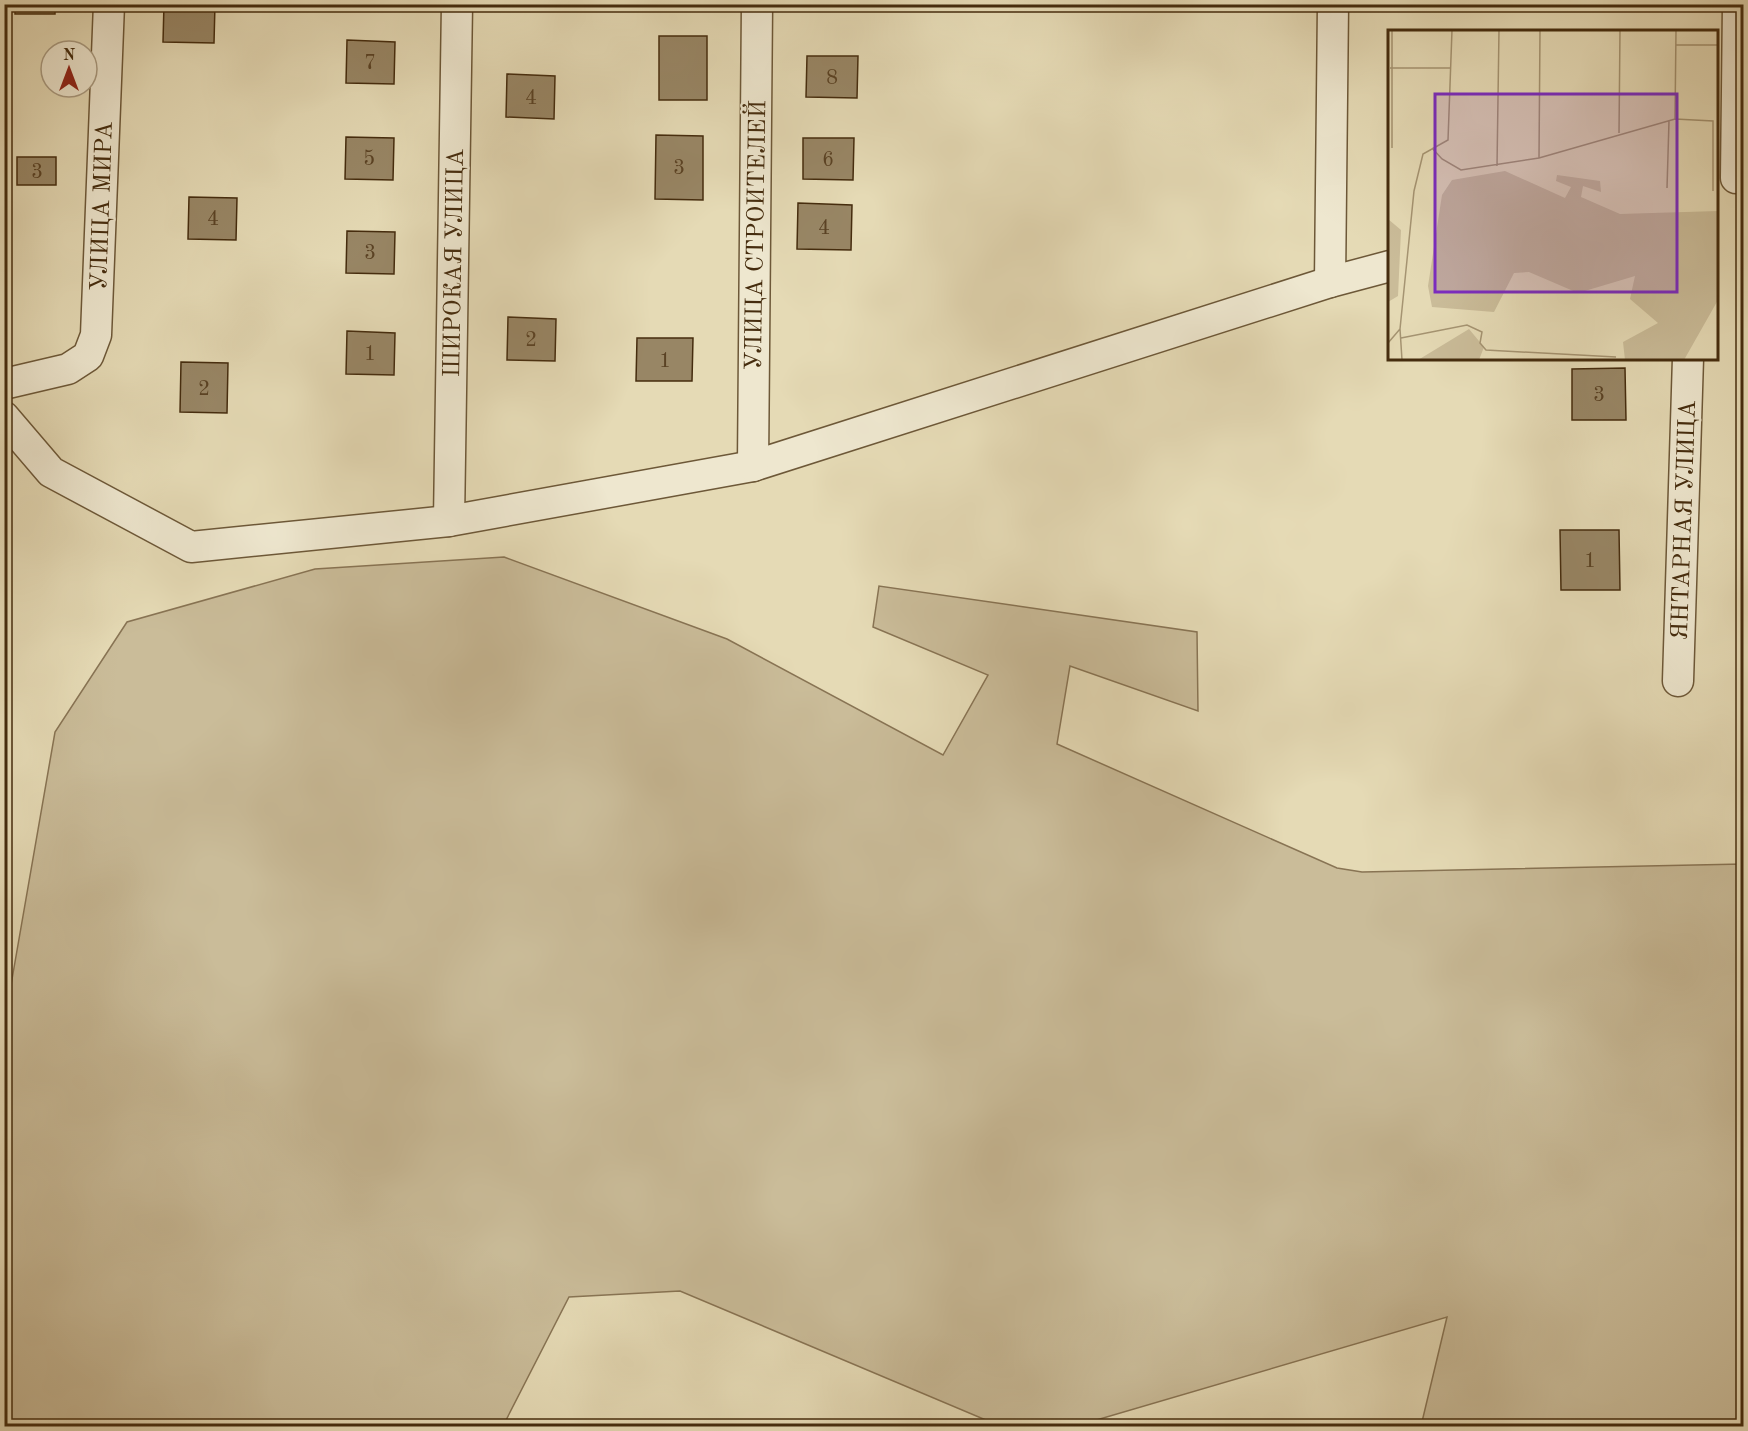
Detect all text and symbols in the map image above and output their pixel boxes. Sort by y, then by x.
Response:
inset map [1388,30,1718,360]
north arrow [39,39,99,99]
text: N [63,48,76,64]
house number: 7 [364,53,376,74]
house number: 8 [826,68,838,89]
house number: 4 [525,88,537,109]
street label: УЛИЦА СТРОИТЕЛЕЙ [738,100,771,370]
street label: УЛИЦА МИРА [88,121,118,291]
street label: ШИРОКАЯ УЛИЦА [441,148,469,378]
house number: 5 [363,149,375,170]
house number: 6 [822,150,834,171]
house number: 3 [673,158,685,179]
house number: 3 [31,162,43,183]
house number: 4 [207,209,219,230]
house number: 4 [818,218,830,239]
house number: 3 [364,243,376,264]
house number: 2 [525,330,537,351]
house number: 1 [364,344,376,365]
house number: 1 [659,351,671,372]
house number: 2 [198,379,210,400]
house number: 3 [1593,385,1605,406]
street label: ЯНТАРНАЯ УЛИЦА [1669,400,1701,640]
house number: 1 [1584,551,1596,572]

